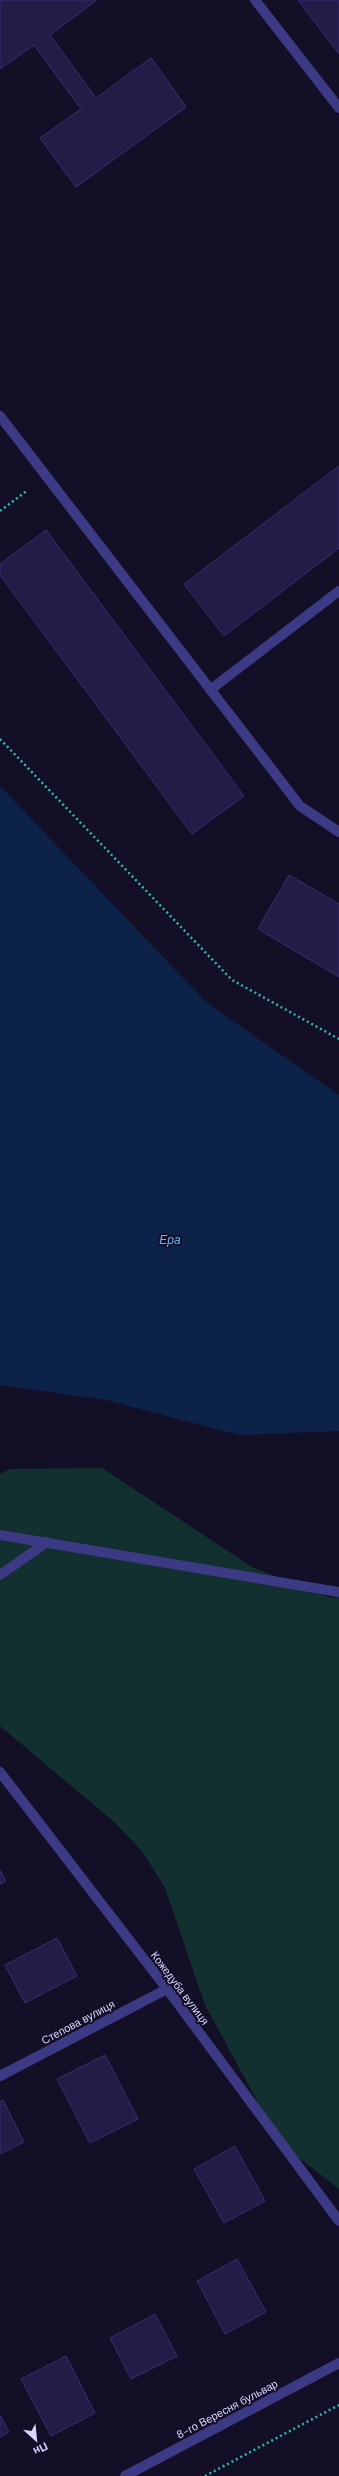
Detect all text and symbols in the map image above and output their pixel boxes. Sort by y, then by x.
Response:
water label: Ера [159,1232,181,1248]
street label: Кожедуба вулиця [148,1948,212,2028]
street label: Степова вулиця [39,1997,117,2047]
street label: 8-го Вересня бульвар [174,2376,280,2442]
north arrow [16,2420,56,2460]
text: Пн [31,2439,50,2458]

